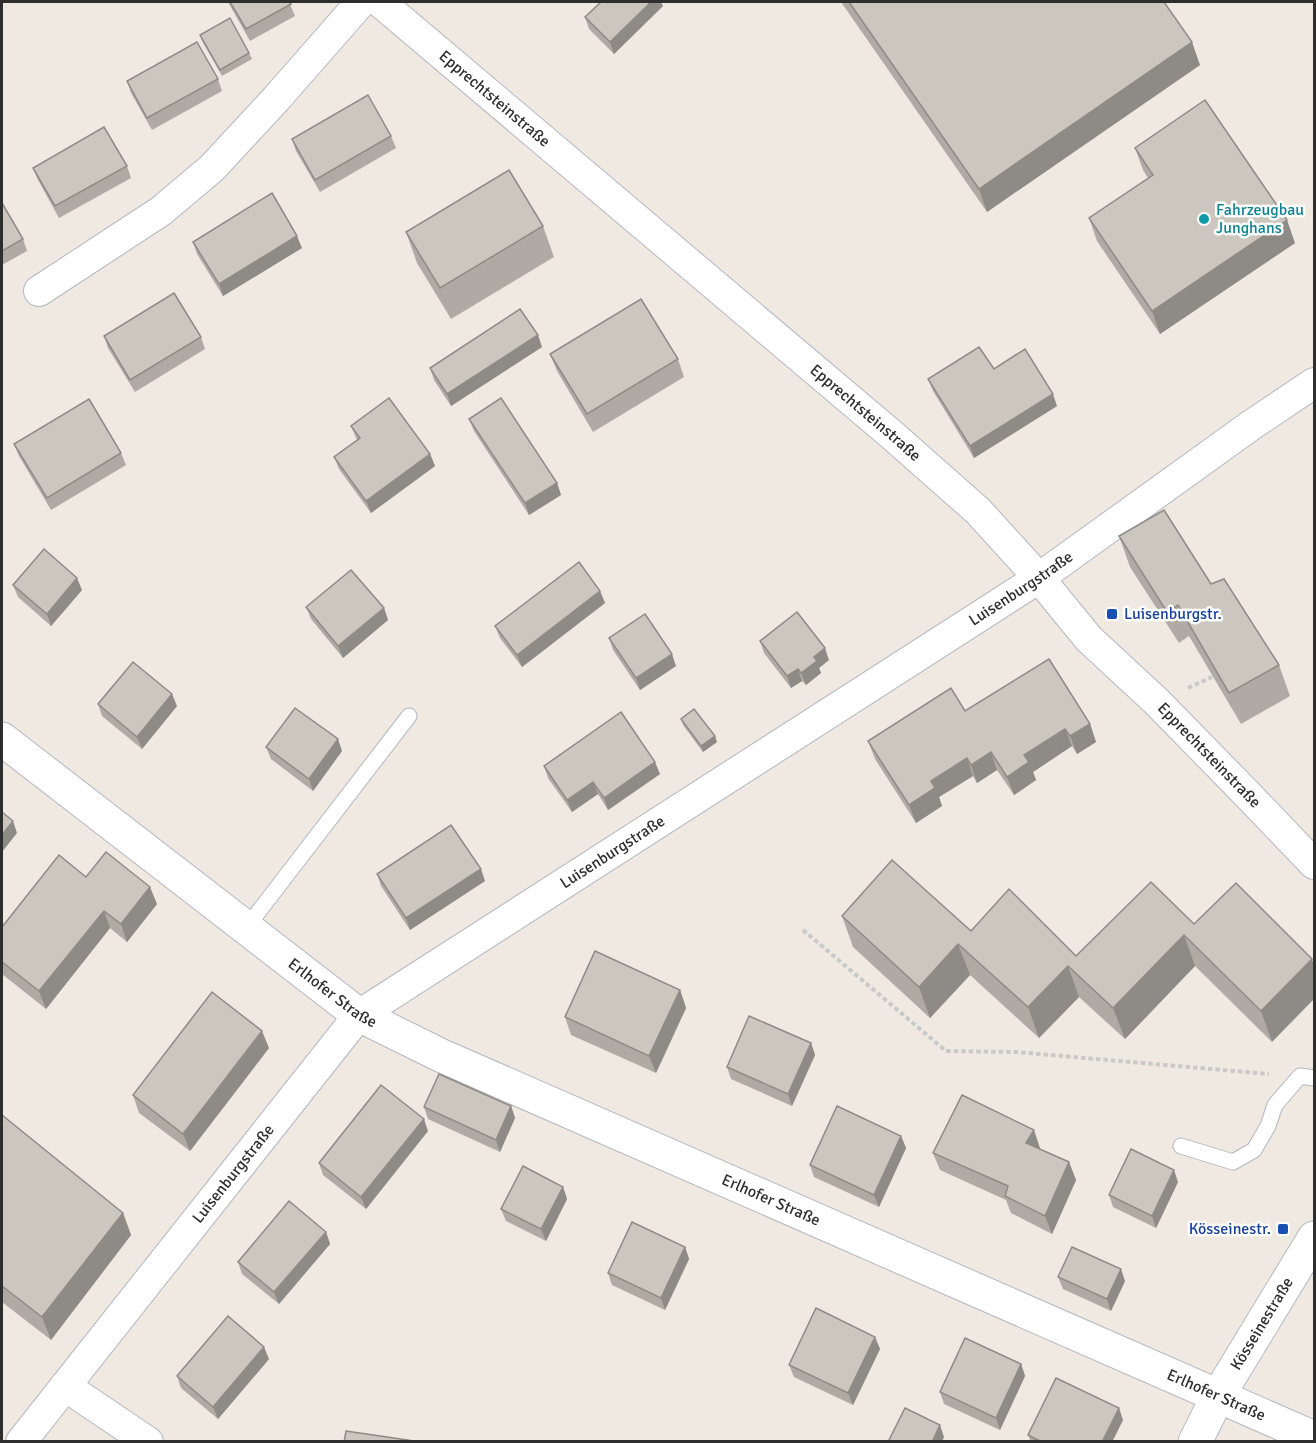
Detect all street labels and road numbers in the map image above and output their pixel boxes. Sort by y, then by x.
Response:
street label: Epprechtsteinstraße [435,46,554,152]
street label: Epprechtsteinstraße [806,360,925,466]
street label: Luisenburgstraße [965,547,1077,630]
street label: Epprechtsteinstraße [1153,698,1265,812]
street label: Luisenburgstraße [556,811,669,893]
street label: Erlhofer Straße [284,954,380,1032]
street label: Luisenburgstraße [188,1120,279,1227]
street label: Erlhofer Straße [719,1170,823,1230]
street label: Kösseinestraße [1226,1274,1298,1374]
street label: Erlhofer Straße [1164,1365,1269,1426]

